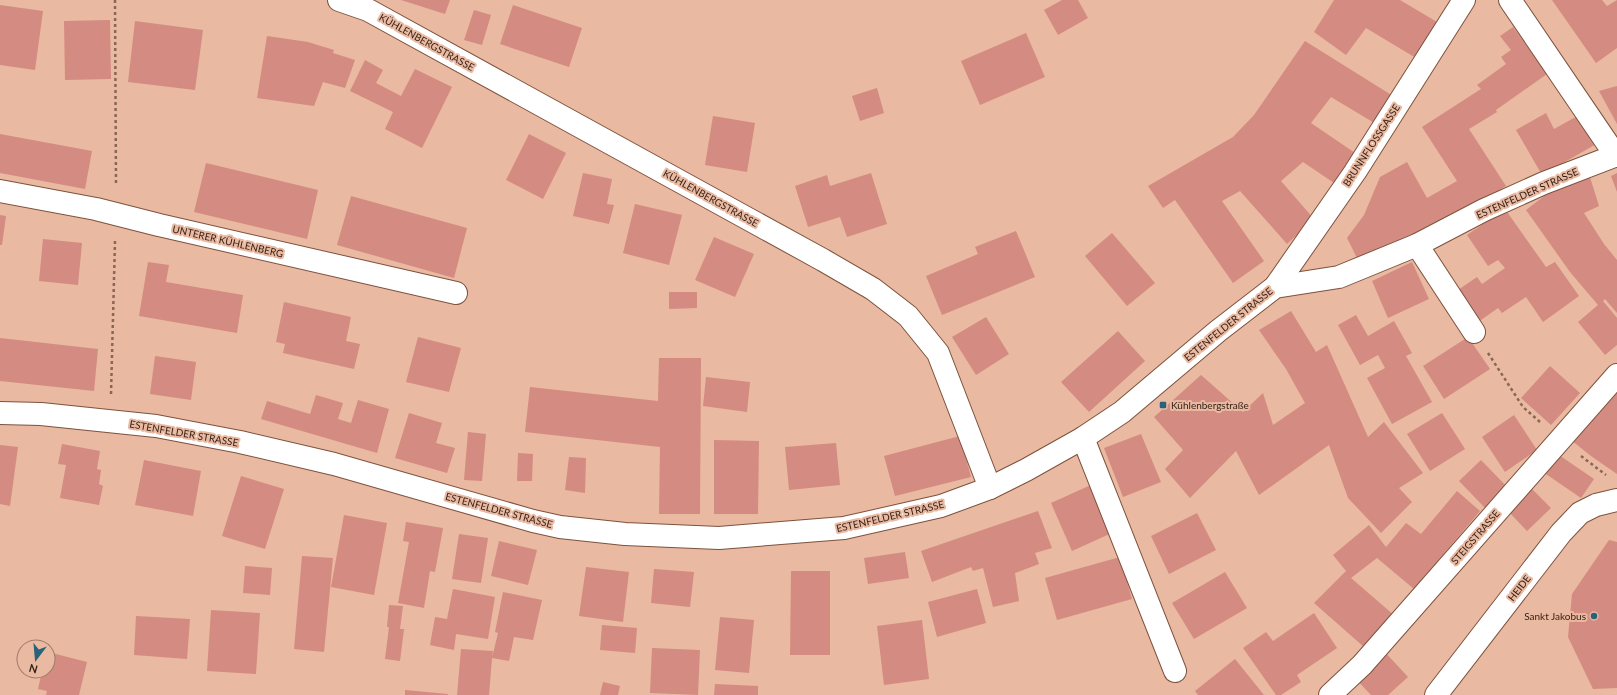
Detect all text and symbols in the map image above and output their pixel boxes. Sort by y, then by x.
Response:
street label: KÜHLENBERGSTRASSE [377,11,477,73]
street label: BRUNNFLOSSGASSE [1340,102,1402,188]
street label: ESTENFELDER STRASSE [1474,165,1580,221]
street label: KÜHLENBERGSTRASSE [661,167,761,229]
street label: UNTERER KÜHLENBERG [171,222,285,260]
street label: ESTENFELDER STRASSE [1181,284,1275,363]
place label: Kühlenbergstraße [1171,399,1249,411]
marker: Kühlenbergstraße [1158,400,1168,410]
street label: ESTENFELDER STRASSE [129,418,240,449]
street label: ESTENFELDER STRASSE [444,490,554,530]
street label: ESTENFELDER STRASSE [835,498,945,534]
street label: STEIGSTRASSE [1448,507,1502,567]
street label: HEIDE [1505,572,1533,603]
place label: Sankt Jakobus [1524,610,1586,622]
marker: Sankt Jakobus [1589,611,1599,621]
north arrow [16,639,56,679]
text: N [27,662,39,677]

